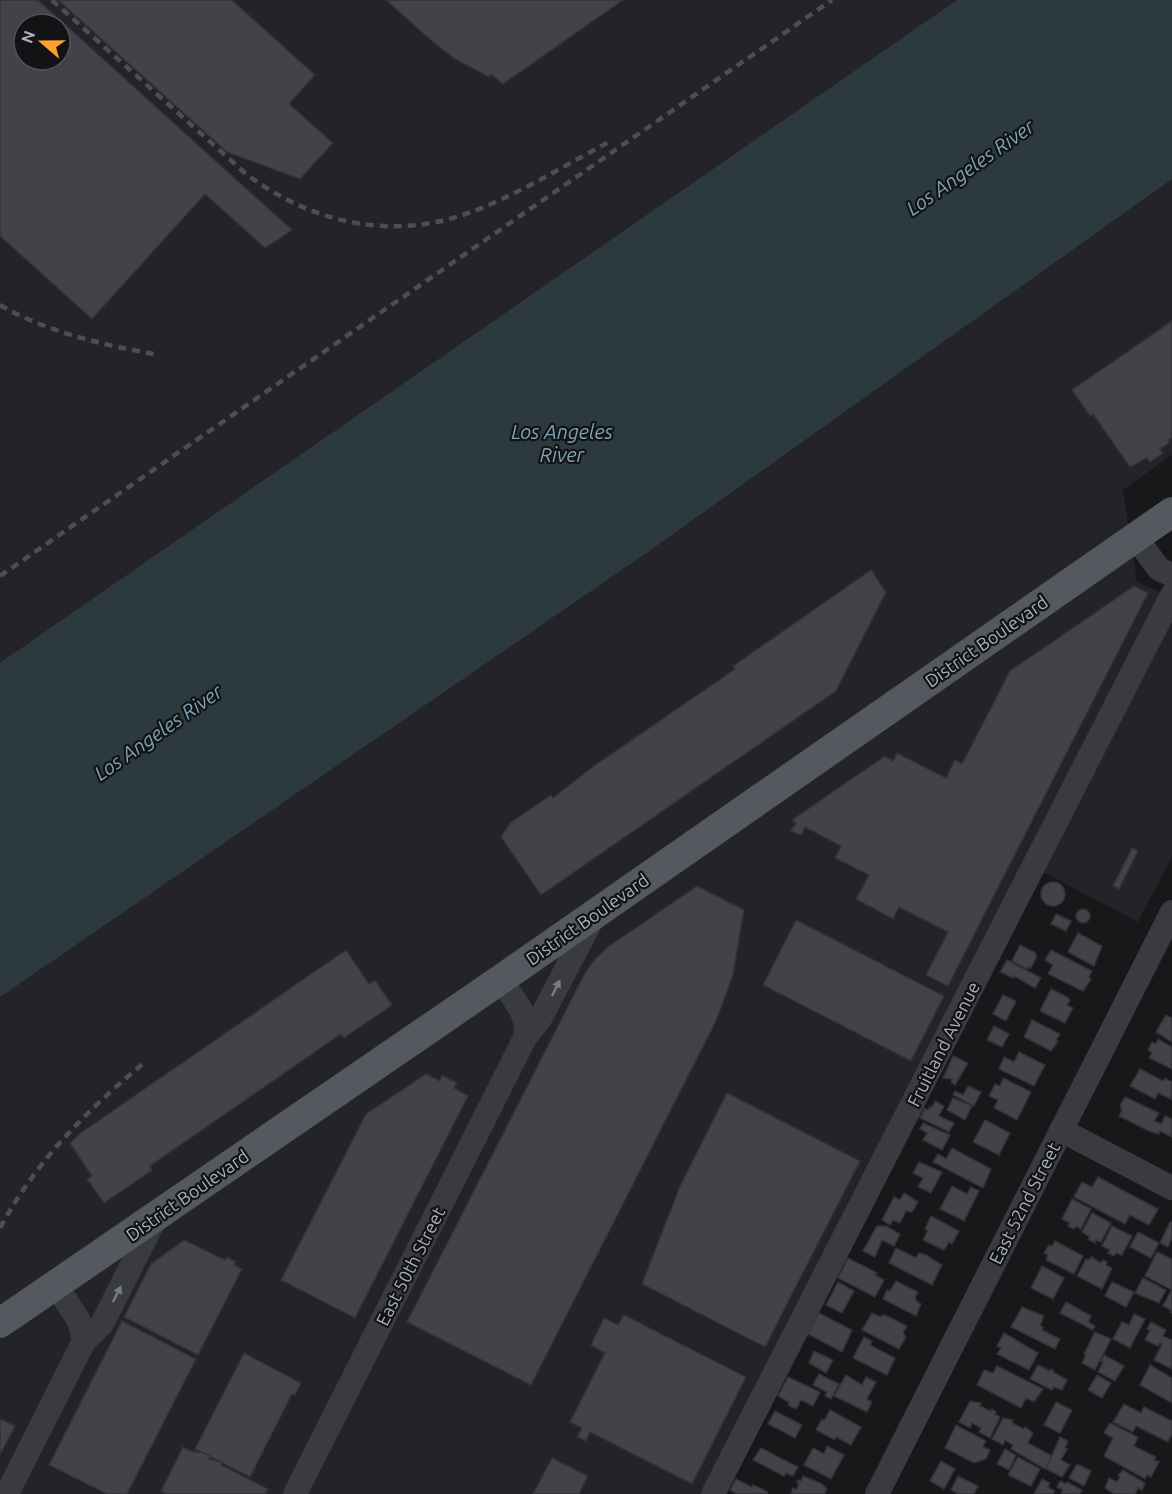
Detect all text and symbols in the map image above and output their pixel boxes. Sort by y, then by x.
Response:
north arrow [12,12,72,72]
text: N [17,28,38,46]
water label: Los Angeles River [902,114,1039,220]
water label: Los Angeles River [511,420,613,466]
street label: District Boulevard [921,591,1051,691]
water label: Los Angeles River [90,679,227,785]
street label: District Boulevard [522,869,652,969]
street label: Fruitland Avenue [903,978,983,1110]
one-way arrow [551,980,560,997]
street label: East 52nd Street [985,1139,1063,1267]
street label: District Boulevard [122,1145,252,1245]
street label: East 50th Street [371,1203,449,1329]
one-way arrow [112,1286,122,1303]

